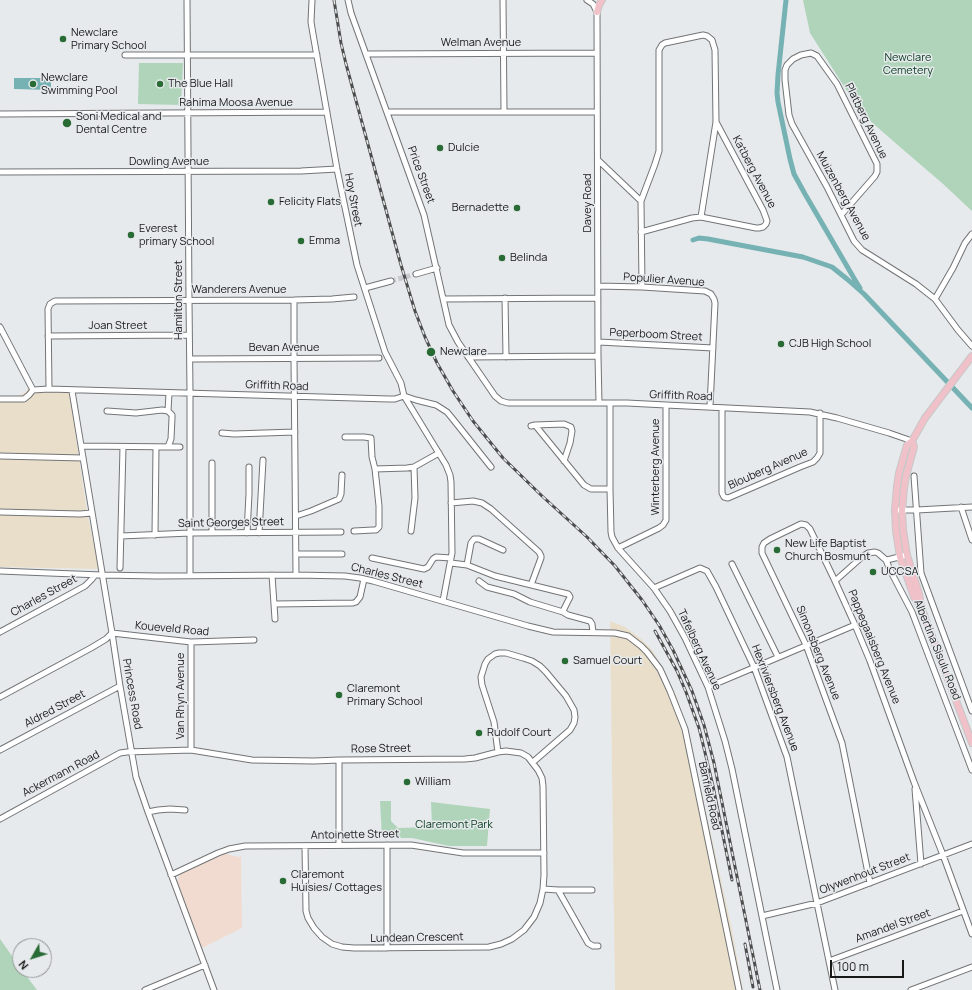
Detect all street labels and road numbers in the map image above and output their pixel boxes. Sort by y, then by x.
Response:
street label: Welman Avenue [441,36,521,50]
street label: Platberg Avenue [842,81,890,161]
street label: Rahima Moosa Avenue [179,96,293,110]
street label: Katberg Avenue [729,134,779,210]
street label: Price Street [405,145,437,205]
street label: Muizenberg Avenue [813,149,873,243]
street label: Dowling Avenue [129,155,209,169]
street label: Hoy Street [341,172,365,228]
street label: Davey Road [581,173,595,233]
street label: Hamilton Street [172,260,186,340]
street label: Populier Avenue [623,271,705,289]
street label: Wanderers Avenue [191,283,287,297]
street label: Joan Street [89,319,147,333]
street label: Peperboom Street [609,326,703,344]
street label: Bevan Avenue [249,341,319,355]
street label: Griffith Road [245,378,309,394]
street label: Griffith Road [649,388,713,404]
street label: Winterberg Avenue [649,419,663,515]
street label: Blouberg Avenue [726,446,810,492]
street label: Saint Georges Street [178,515,284,531]
street label: Charles Street [350,561,424,591]
street label: Charles Street [9,572,79,620]
street label: Pappegaaisberg Avenue [845,588,903,706]
street label: Albertina Sisulu Road [911,598,963,702]
street label: Simonsberg Avenue [793,604,843,702]
street label: Tafelberg Avenue [674,607,724,693]
street label: Koueveld Road [134,619,210,639]
street label: Hexriviersberg Avenue [749,643,801,753]
street label: Van Rhyn Avenue [174,653,188,739]
street label: Princess Road [119,657,145,731]
street label: Aldred Street [22,687,88,731]
street label: Rose Street [351,742,411,756]
street label: Ackermann Road [20,748,102,800]
street label: Banfield Road [695,760,723,832]
street label: Antoinette Street [311,828,399,842]
street label: Olywenhout Street [818,851,912,897]
street label: Amandel Street [854,906,932,946]
street label: Lundean Crescent [370,931,464,945]

